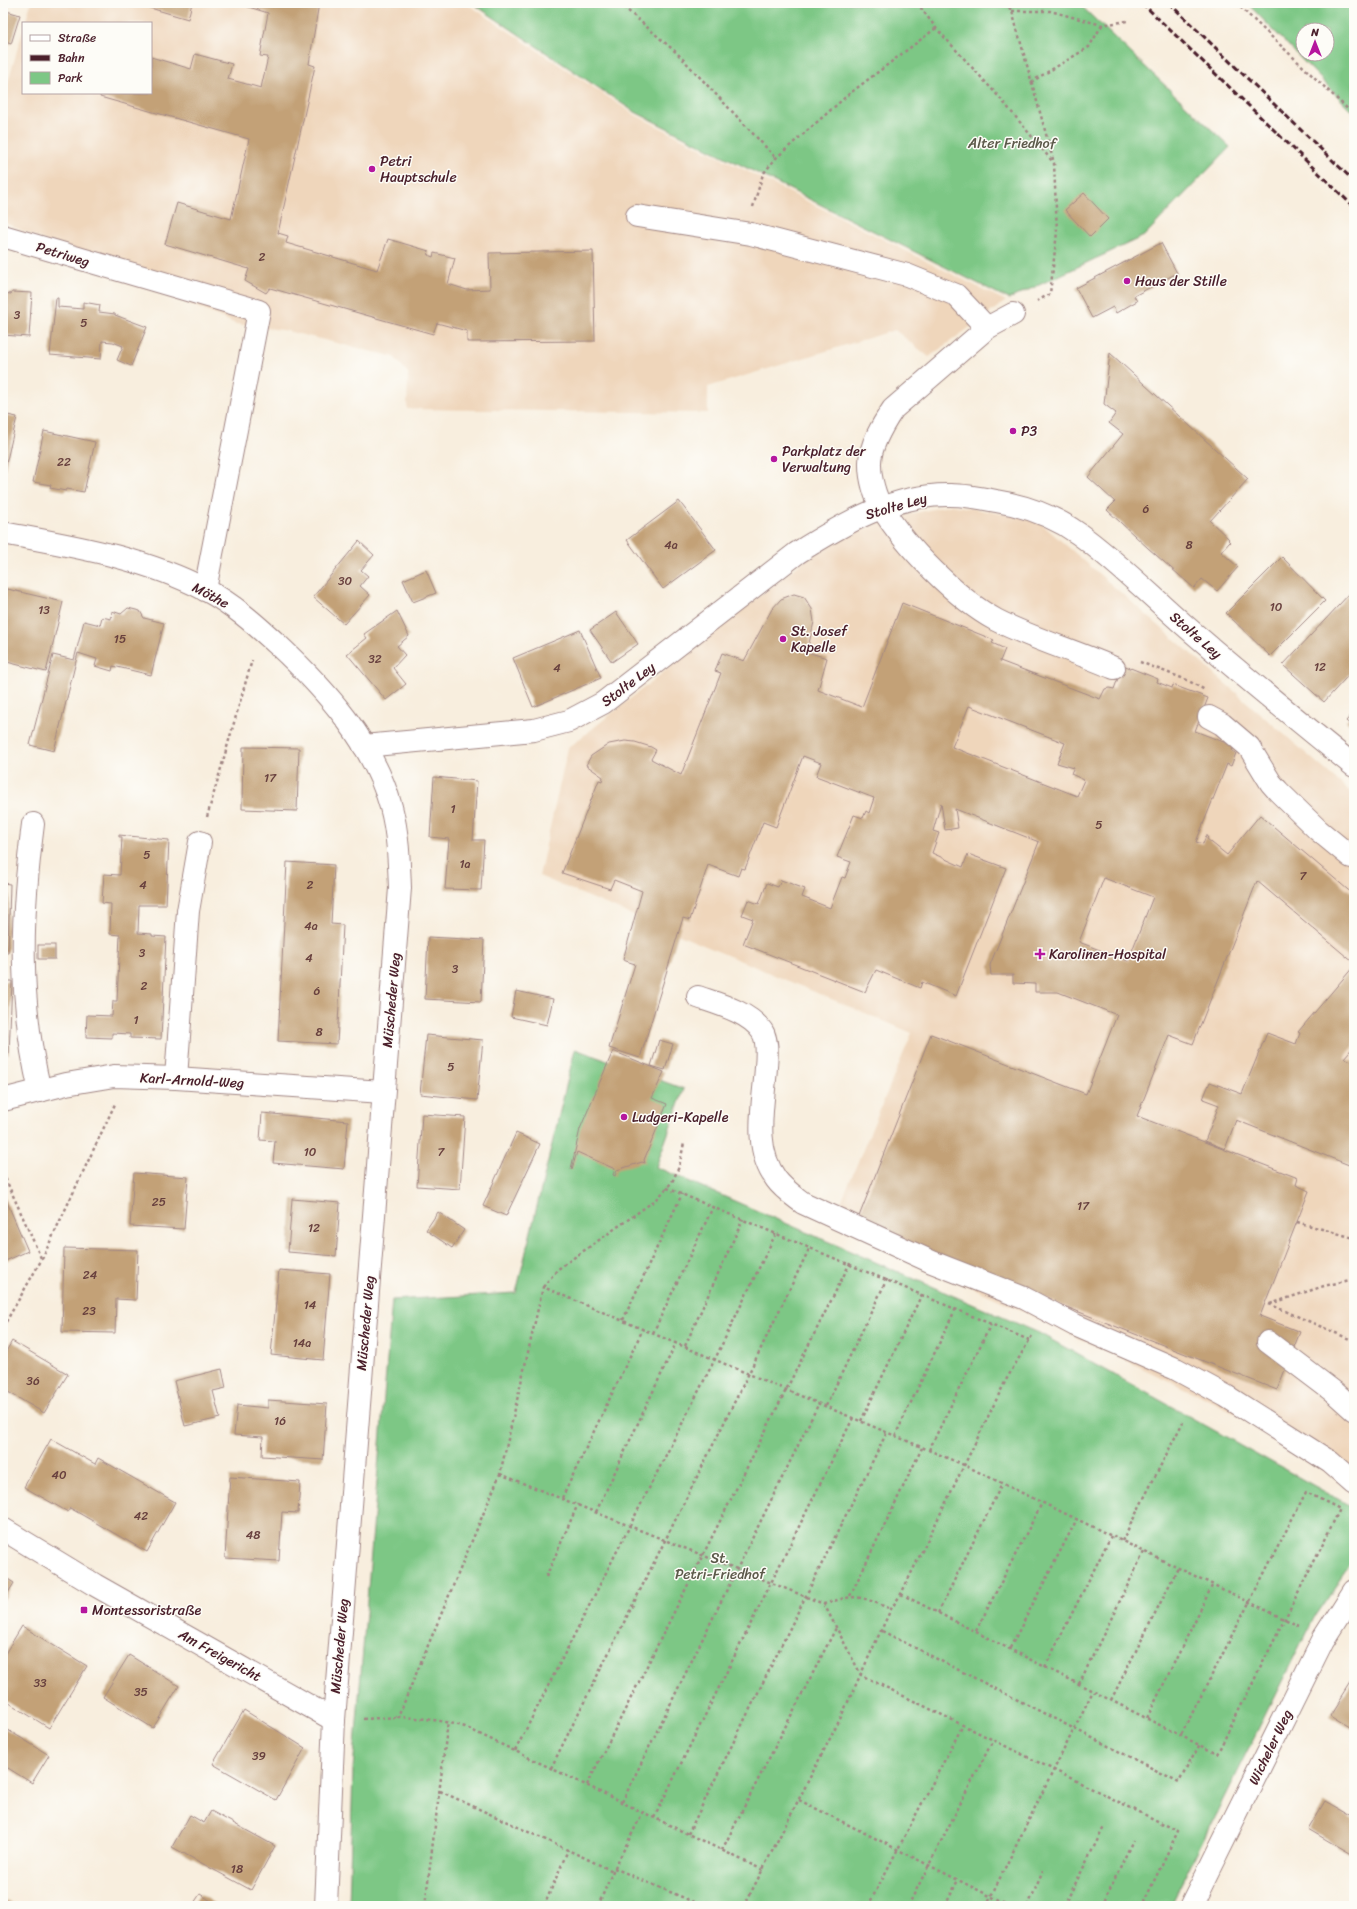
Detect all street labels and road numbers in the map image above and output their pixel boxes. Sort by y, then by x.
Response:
street label: Petriweg [33,234,93,274]
street label: Stolte Ley [862,486,931,527]
street label: Möthe [188,575,234,616]
street label: Stolte Ley [1164,605,1228,666]
street label: Stolte Ley [596,655,662,713]
street label: Müscheder Weg [375,951,408,1049]
street label: Karl-Arnold-Weg [139,1065,245,1096]
street label: Müscheder Weg [349,1274,382,1372]
street label: Müscheder Weg [323,1597,356,1695]
street label: Am Freigericht [173,1622,266,1689]
street label: Wicheler Weg [1241,1705,1300,1789]

